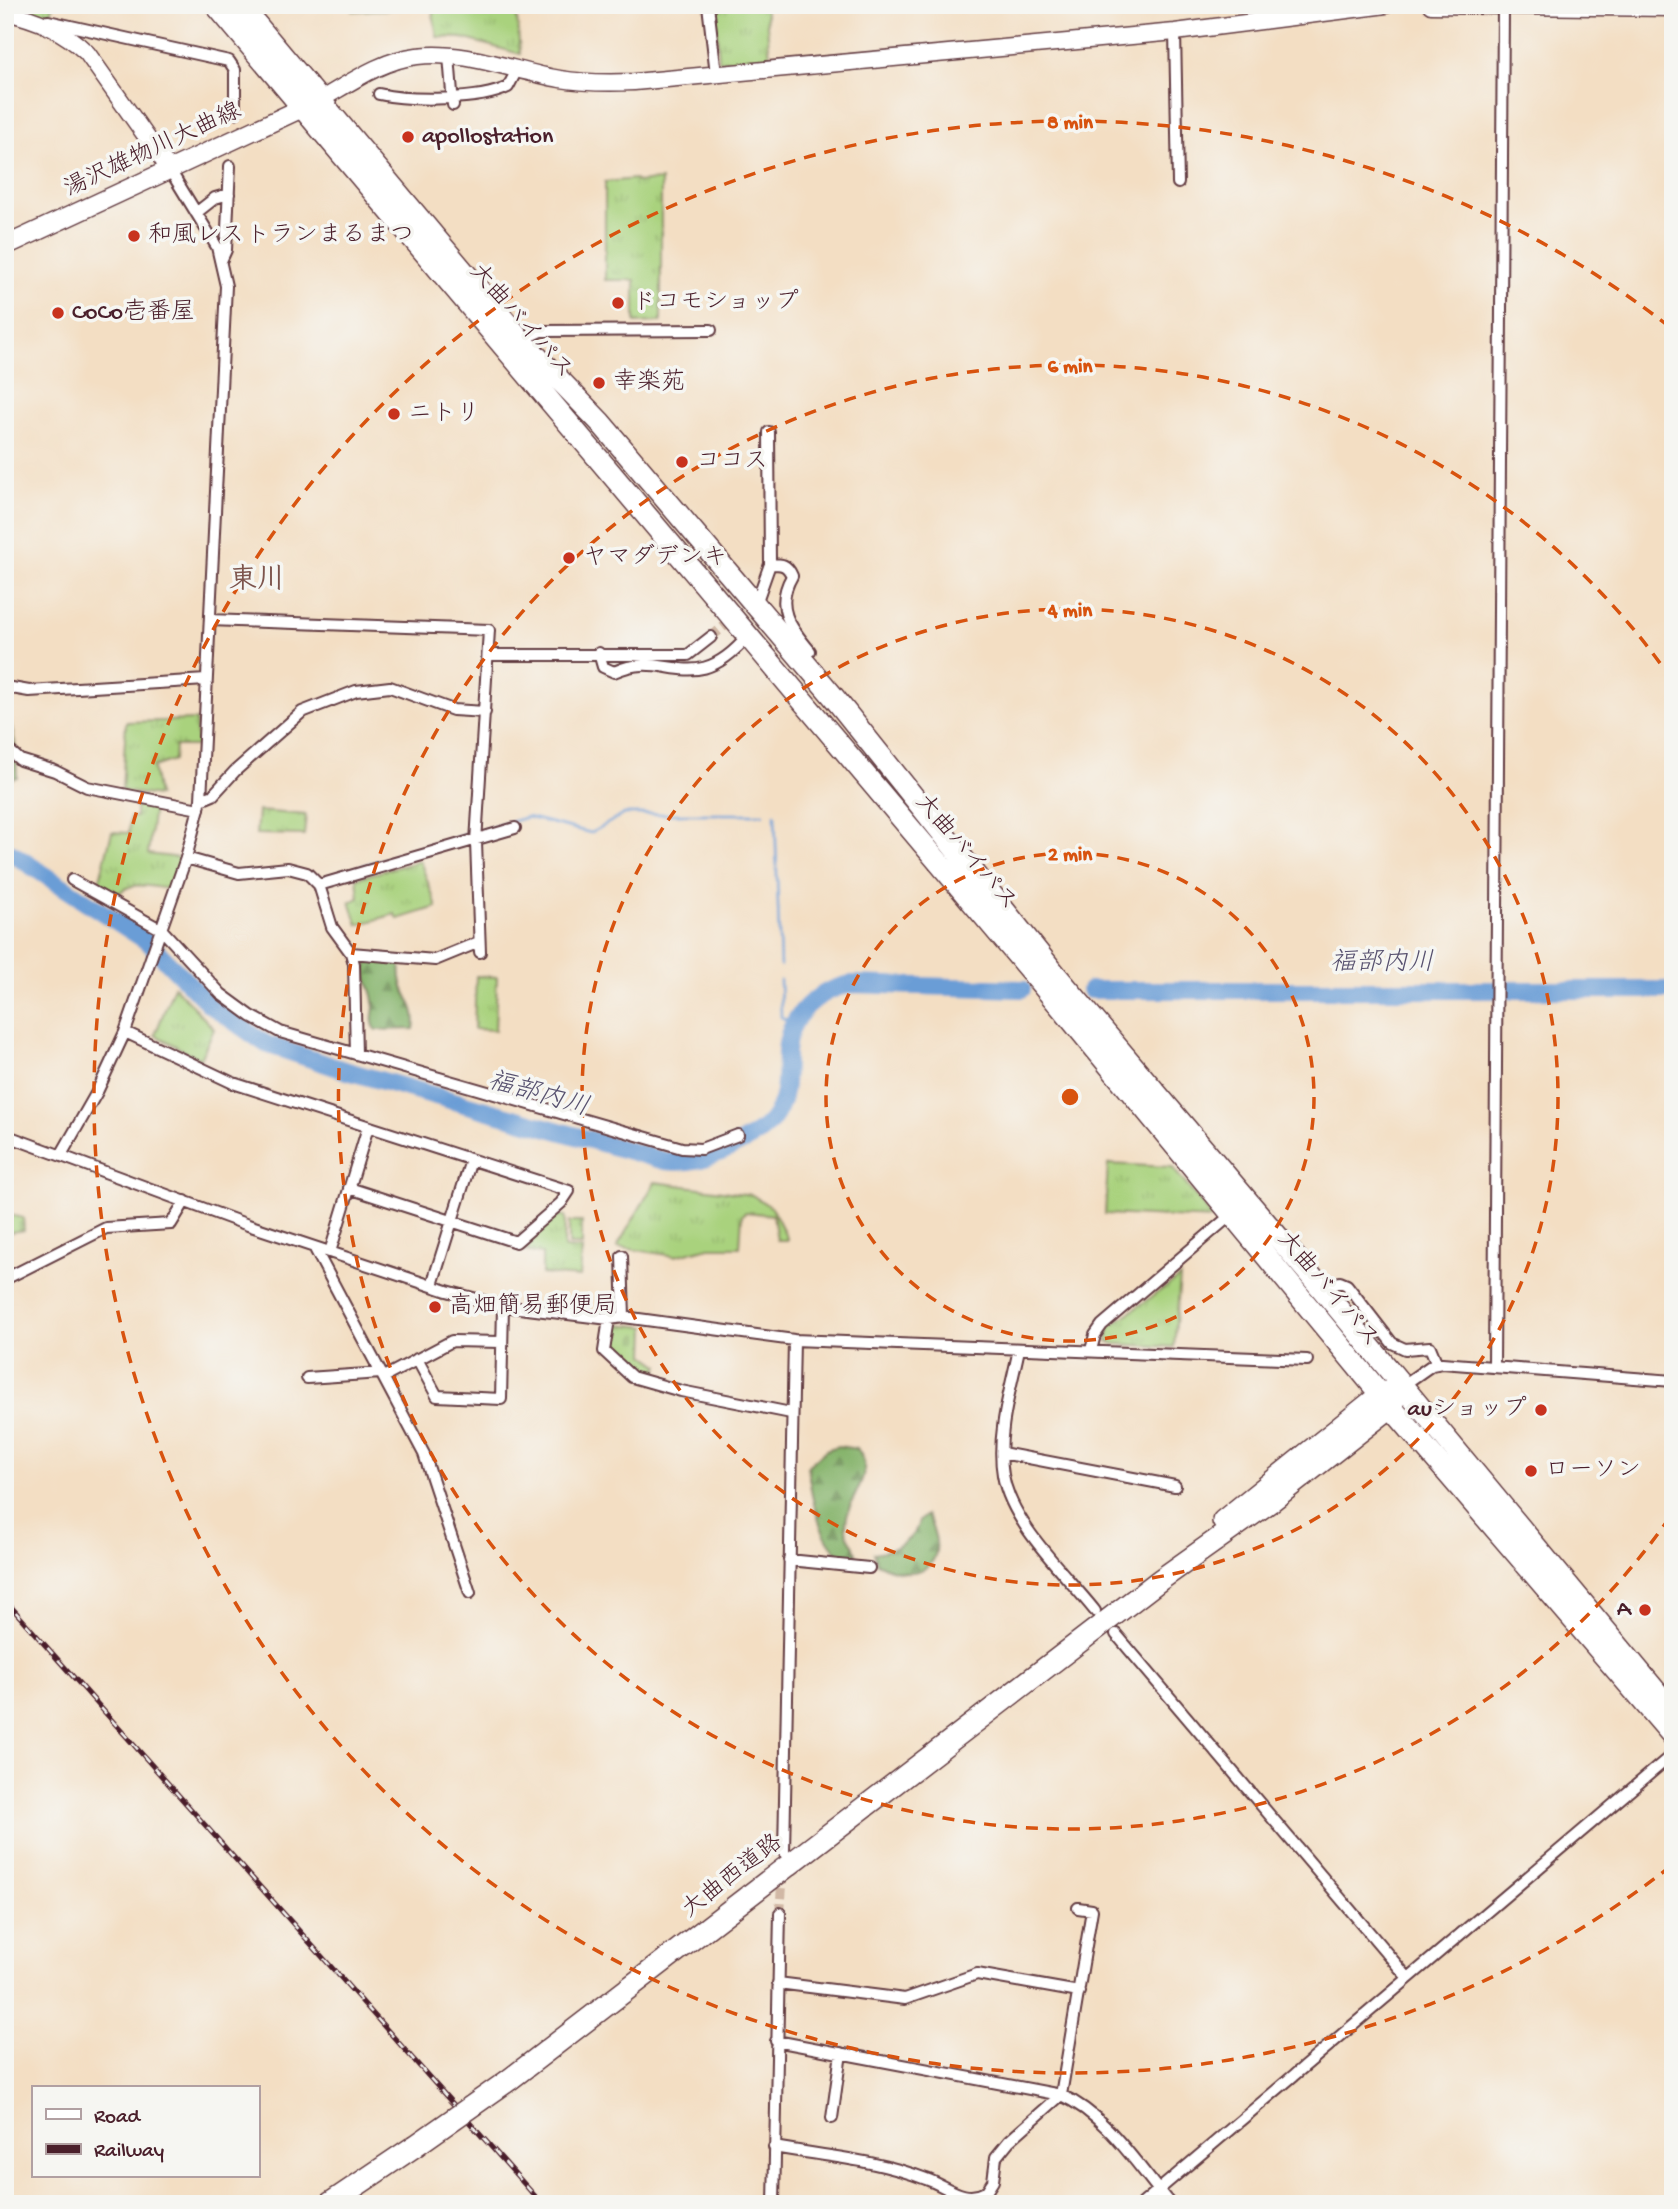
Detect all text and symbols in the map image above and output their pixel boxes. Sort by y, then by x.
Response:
street label: 湯沢雄物川大曲線 [59,96,246,205]
text: 8 min [1047,112,1094,137]
place label: apollostation [422,123,554,152]
marker: apollostation [400,129,416,145]
place label: 和風レストランまるまつ [148,222,414,251]
marker: 和風レストランまるまつ [126,228,142,244]
street label: 大曲バイパス [462,258,578,386]
place label: ドコモショップ [632,288,799,318]
marker: ドコモショップ [610,295,626,311]
place label: CoCo壱番屋 [72,298,195,328]
marker: CoCo壱番屋 [50,305,66,321]
text: 6 min [1047,356,1094,381]
place label: 幸楽苑 [613,368,685,398]
marker: 幸楽苑 [591,375,607,391]
place label: ニトリ [408,400,480,429]
marker: ニトリ [386,406,402,422]
place label: ココス [696,448,768,477]
marker: ココス [674,454,690,470]
place label: ヤマダデンキ [583,543,727,573]
marker: ヤマダデンキ [561,550,577,566]
district label: 東川 [229,563,285,598]
text: 4 min [1047,600,1093,625]
street label: 大曲バイパス [908,789,1022,917]
text: 2 min [1048,844,1093,869]
water label: 福部内川 [1330,948,1434,980]
water label: 福部内川 [484,1066,593,1125]
centre of rings [1058,1085,1082,1109]
street label: 大曲バイパス [1270,1226,1384,1354]
place label: 高畑簡易郵便局 [449,1292,617,1322]
marker: 高畑簡易郵便局 [427,1299,443,1315]
place label: auショップ [1407,1395,1527,1425]
marker: auショップ [1533,1402,1549,1418]
place label: ローソン [1545,1457,1641,1486]
marker: ローソン [1523,1463,1539,1479]
place label: A [1617,1596,1633,1625]
marker: A [1637,1602,1653,1618]
street label: 大曲西道路 [676,1828,789,1925]
legend [32,2086,259,2178]
text: Road [94,2106,142,2131]
text: Railway [94,2140,164,2165]

